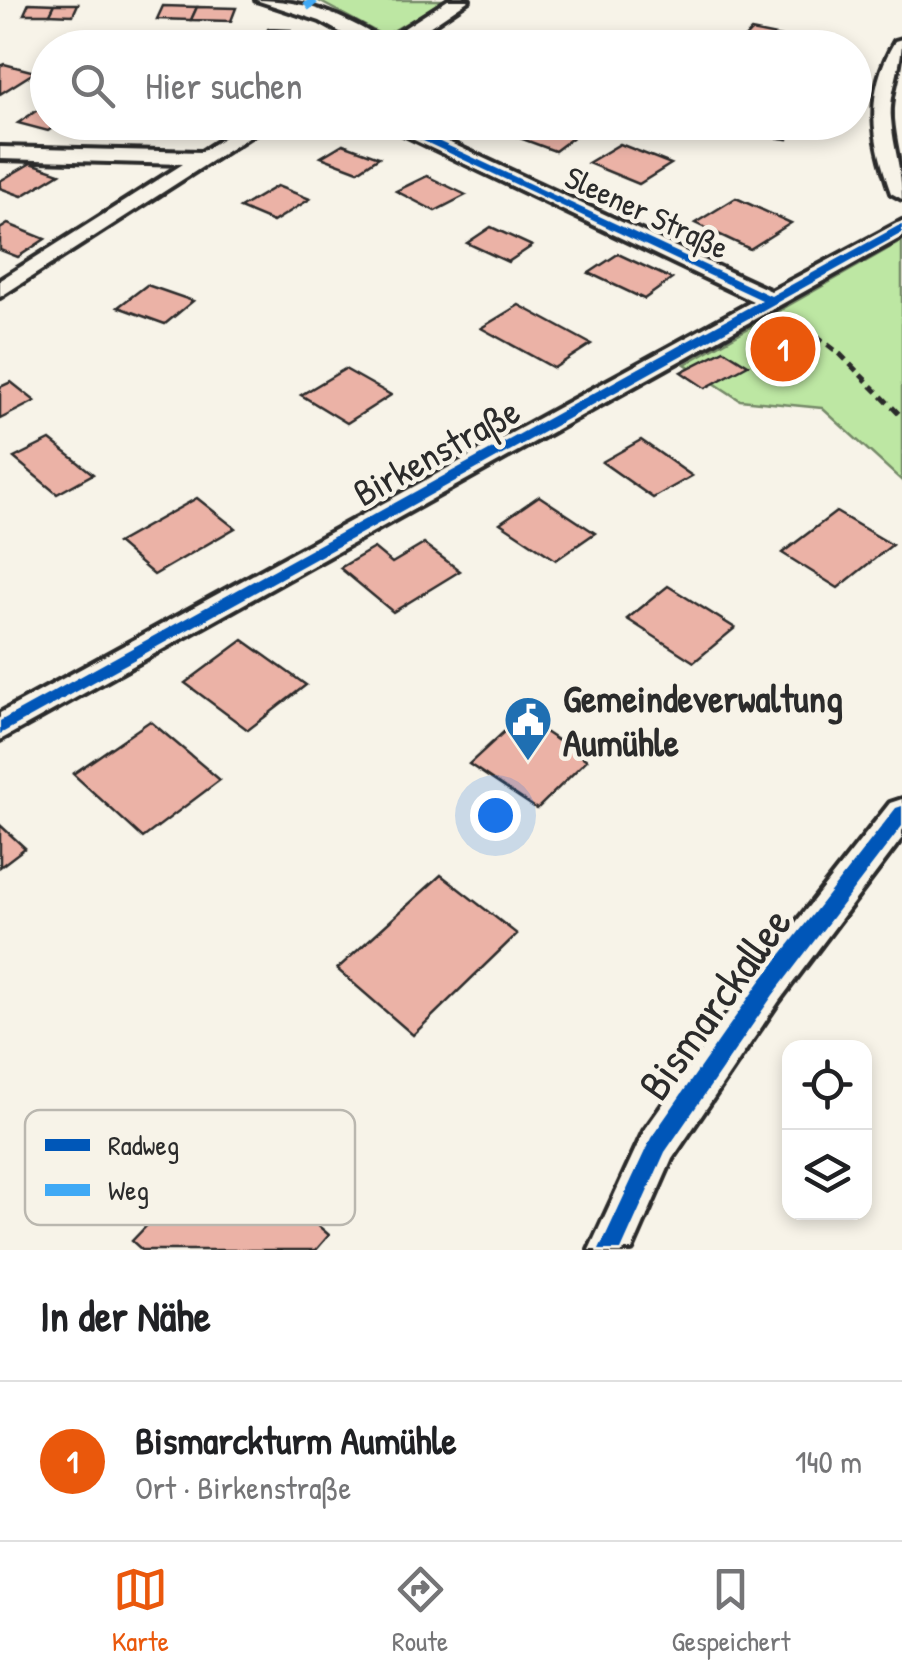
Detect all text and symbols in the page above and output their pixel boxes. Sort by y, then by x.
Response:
search box [30,30,872,140]
icon: search [65,58,120,113]
text: Hier suchen [145,59,303,111]
street label: Sleener Straße [558,155,736,269]
pin: 1 [750,312,816,386]
street label: Birkenstraße [343,384,529,518]
place label: Gemeindeverwaltung Aumühle [563,672,843,768]
public building icon: Gemeindeverwaltung Aumühle [502,694,554,762]
your location [470,790,521,841]
street label: Bismarckallee [623,894,805,1112]
map controls [782,1040,872,1220]
button: locate [782,1040,872,1130]
legend [25,1110,355,1225]
text: Radweg [108,1126,179,1164]
button: layers [782,1130,872,1220]
text: Weg [108,1171,149,1209]
text: In der Nähe [40,1287,211,1344]
text: Bismarckturm Aumühle [135,1414,457,1466]
text: 1 [67,1440,78,1483]
text: 140 m [795,1440,862,1483]
text: Ort · Birkenstraße [135,1466,351,1509]
tab: Karte [112,1562,169,1660]
tab: Route [392,1562,448,1660]
tab: Gespeichert [671,1562,790,1660]

